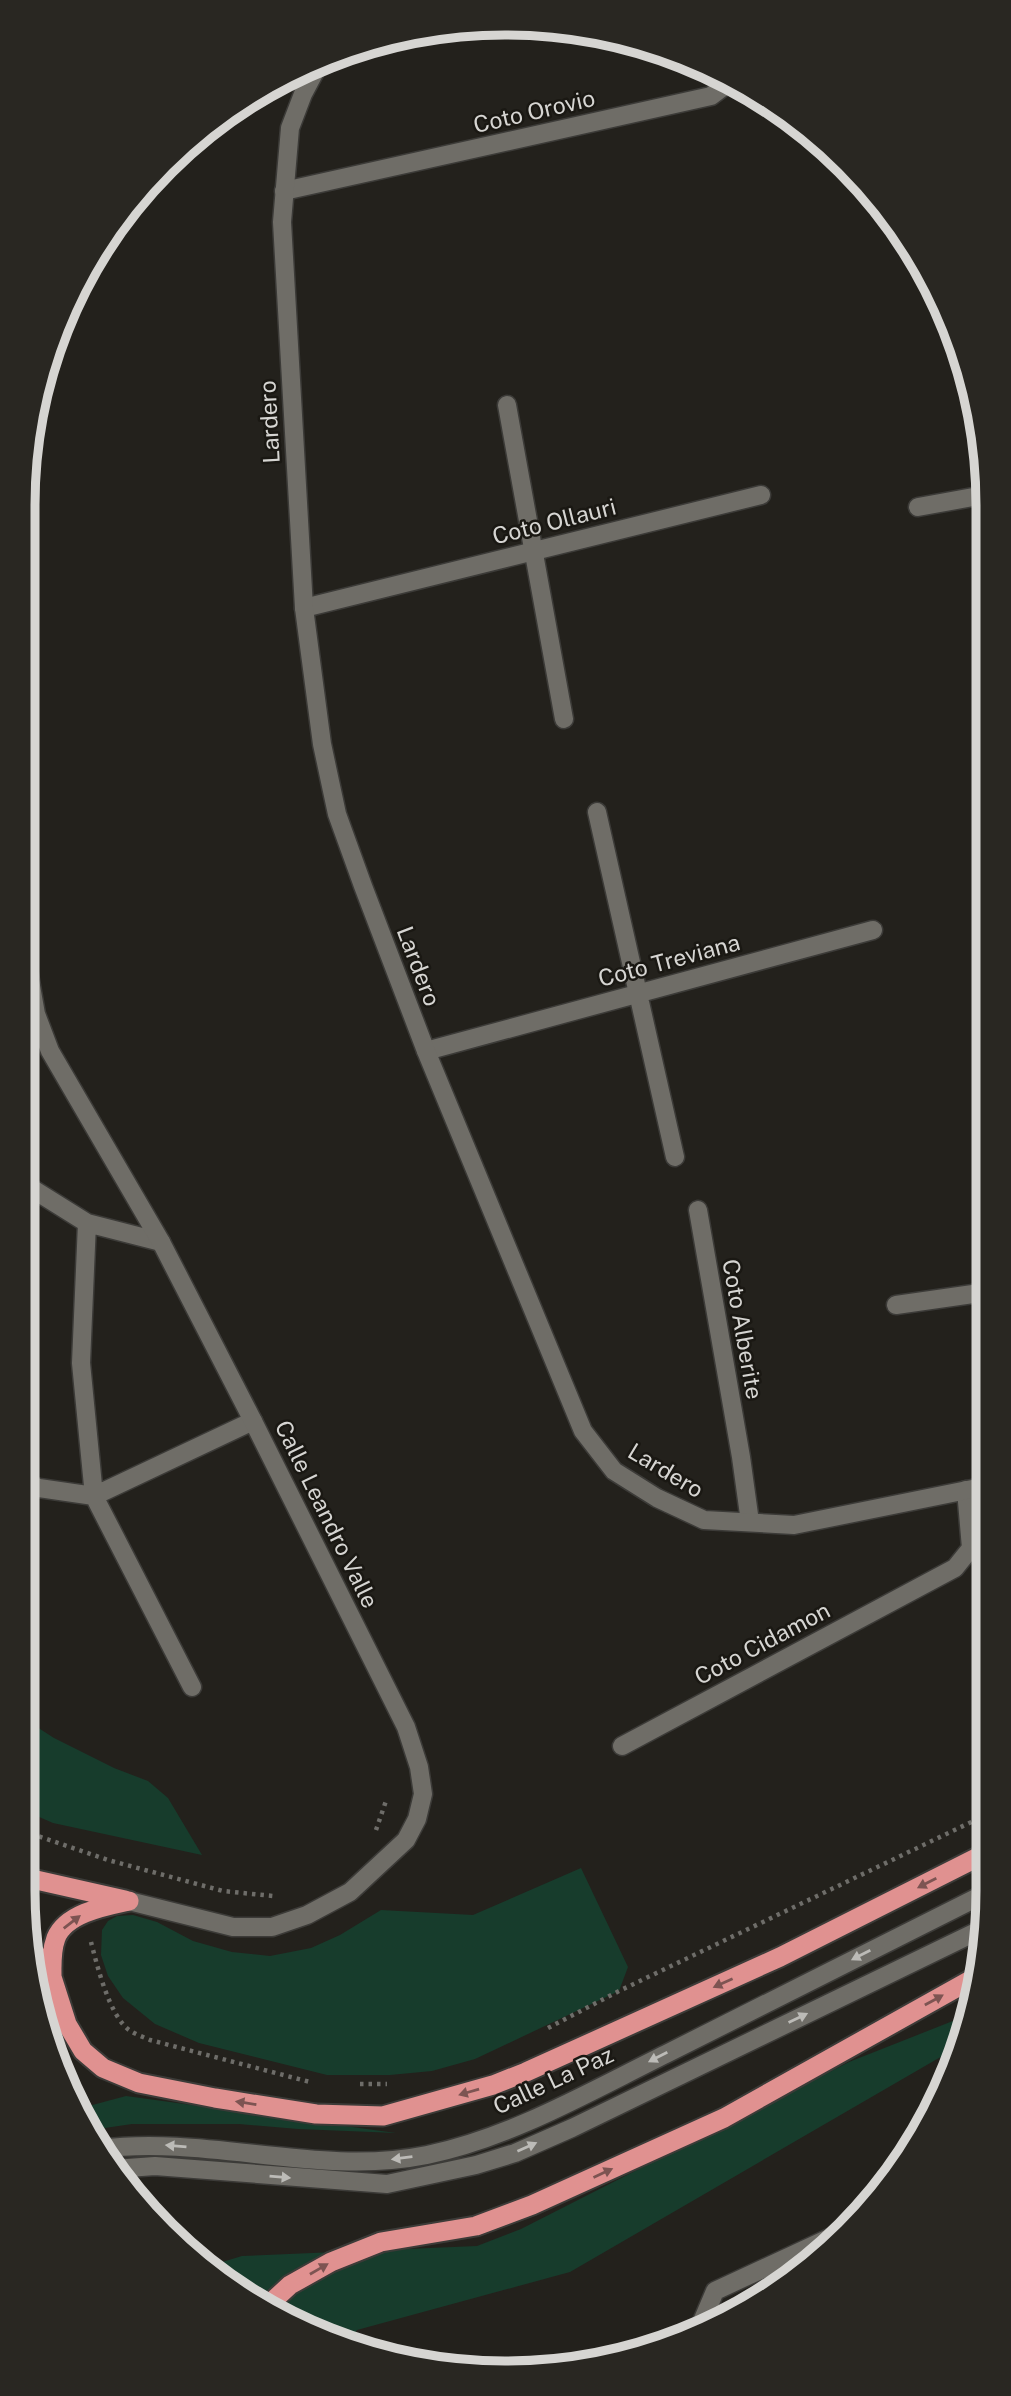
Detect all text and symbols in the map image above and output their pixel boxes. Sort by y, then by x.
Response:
street label: Coto Orovio [471,84,597,138]
street label: Lardero [253,380,285,464]
street label: Coto Ollauri [489,493,619,549]
street label: Lardero [392,922,446,1010]
street label: Coto Treviana [595,928,743,992]
street label: Coto Alberite [717,1257,769,1401]
street label: Calle Leandro Valle [270,1416,384,1612]
street label: Lardero [623,1437,709,1503]
street label: Coto Cidamon [690,1596,834,1690]
one-way arrow [917,1877,937,1888]
one-way arrow [62,1915,80,1930]
one-way arrow [851,1950,871,1961]
one-way arrow [713,1977,733,1989]
one-way arrow [925,1994,944,2006]
one-way arrow [788,2012,808,2023]
street label: Calle La Paz [489,2040,617,2120]
one-way arrow [648,2052,668,2063]
one-way arrow [458,2087,479,2097]
one-way arrow [235,2097,257,2108]
one-way arrow [164,2140,186,2151]
one-way arrow [517,2142,538,2153]
one-way arrow [391,2152,413,2163]
one-way arrow [592,2167,613,2178]
one-way arrow [269,2172,291,2183]
one-way arrow [309,2263,329,2275]

